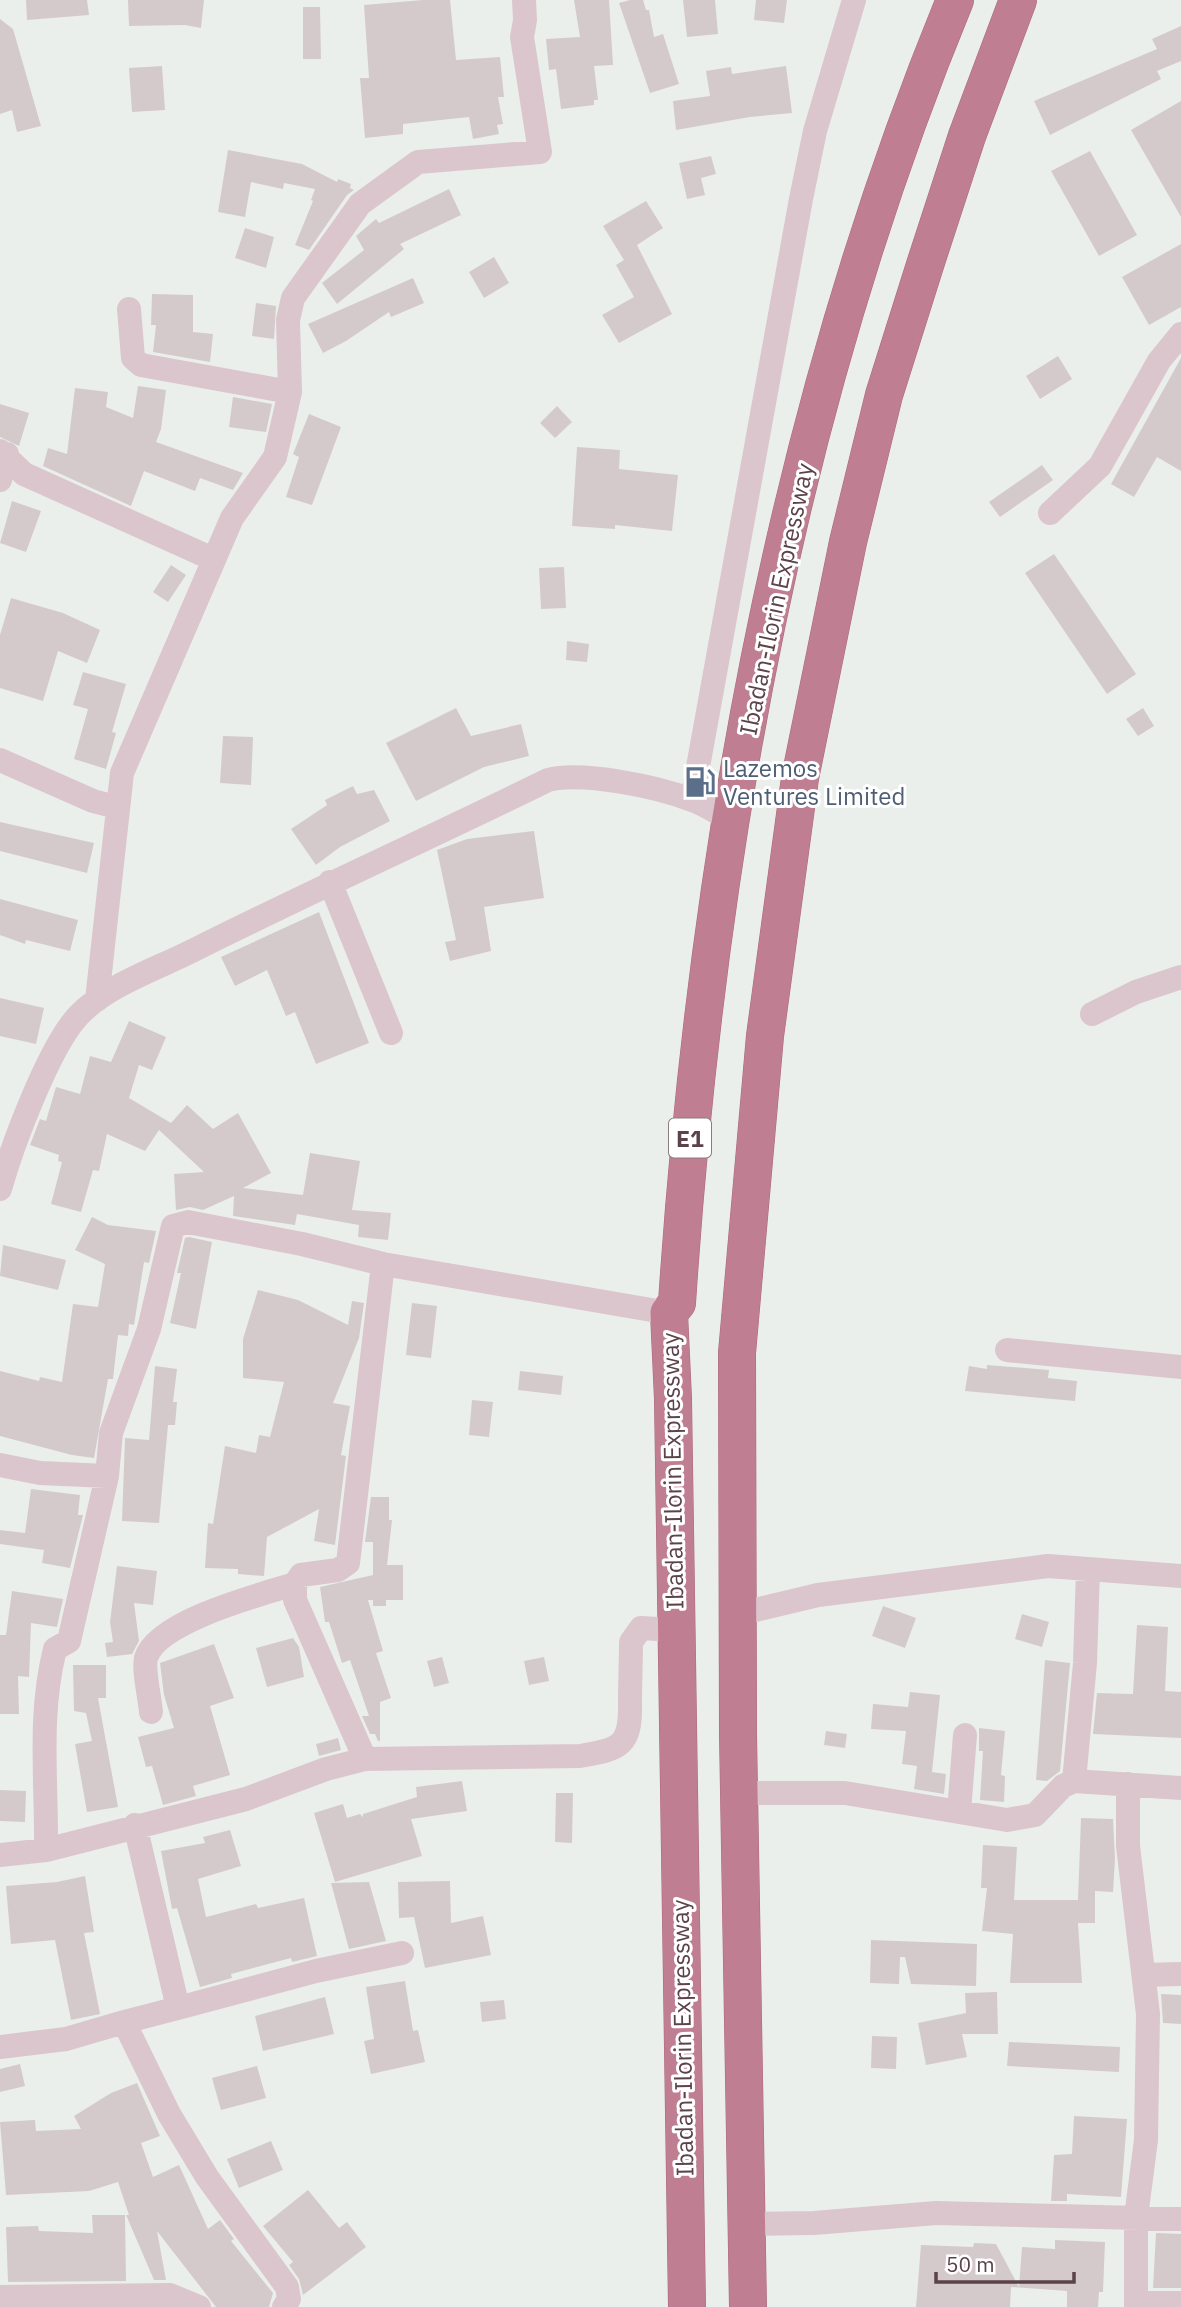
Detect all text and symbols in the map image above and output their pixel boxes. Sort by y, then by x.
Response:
street label: Ibadan-Ilorin Expressway [732,460,820,738]
place label: Lazemos Ventures Limited [723,752,905,812]
fuel station icon: Lazemos Ventures Limited [683,765,717,799]
road number: E1 [669,1119,711,1158]
street label: Ibadan-Ilorin Expressway [654,1332,690,1610]
street label: Ibadan-Ilorin Expressway [664,1899,700,2177]
scale bar [936,2240,1074,2284]
text: 50 m [946,2250,995,2278]

